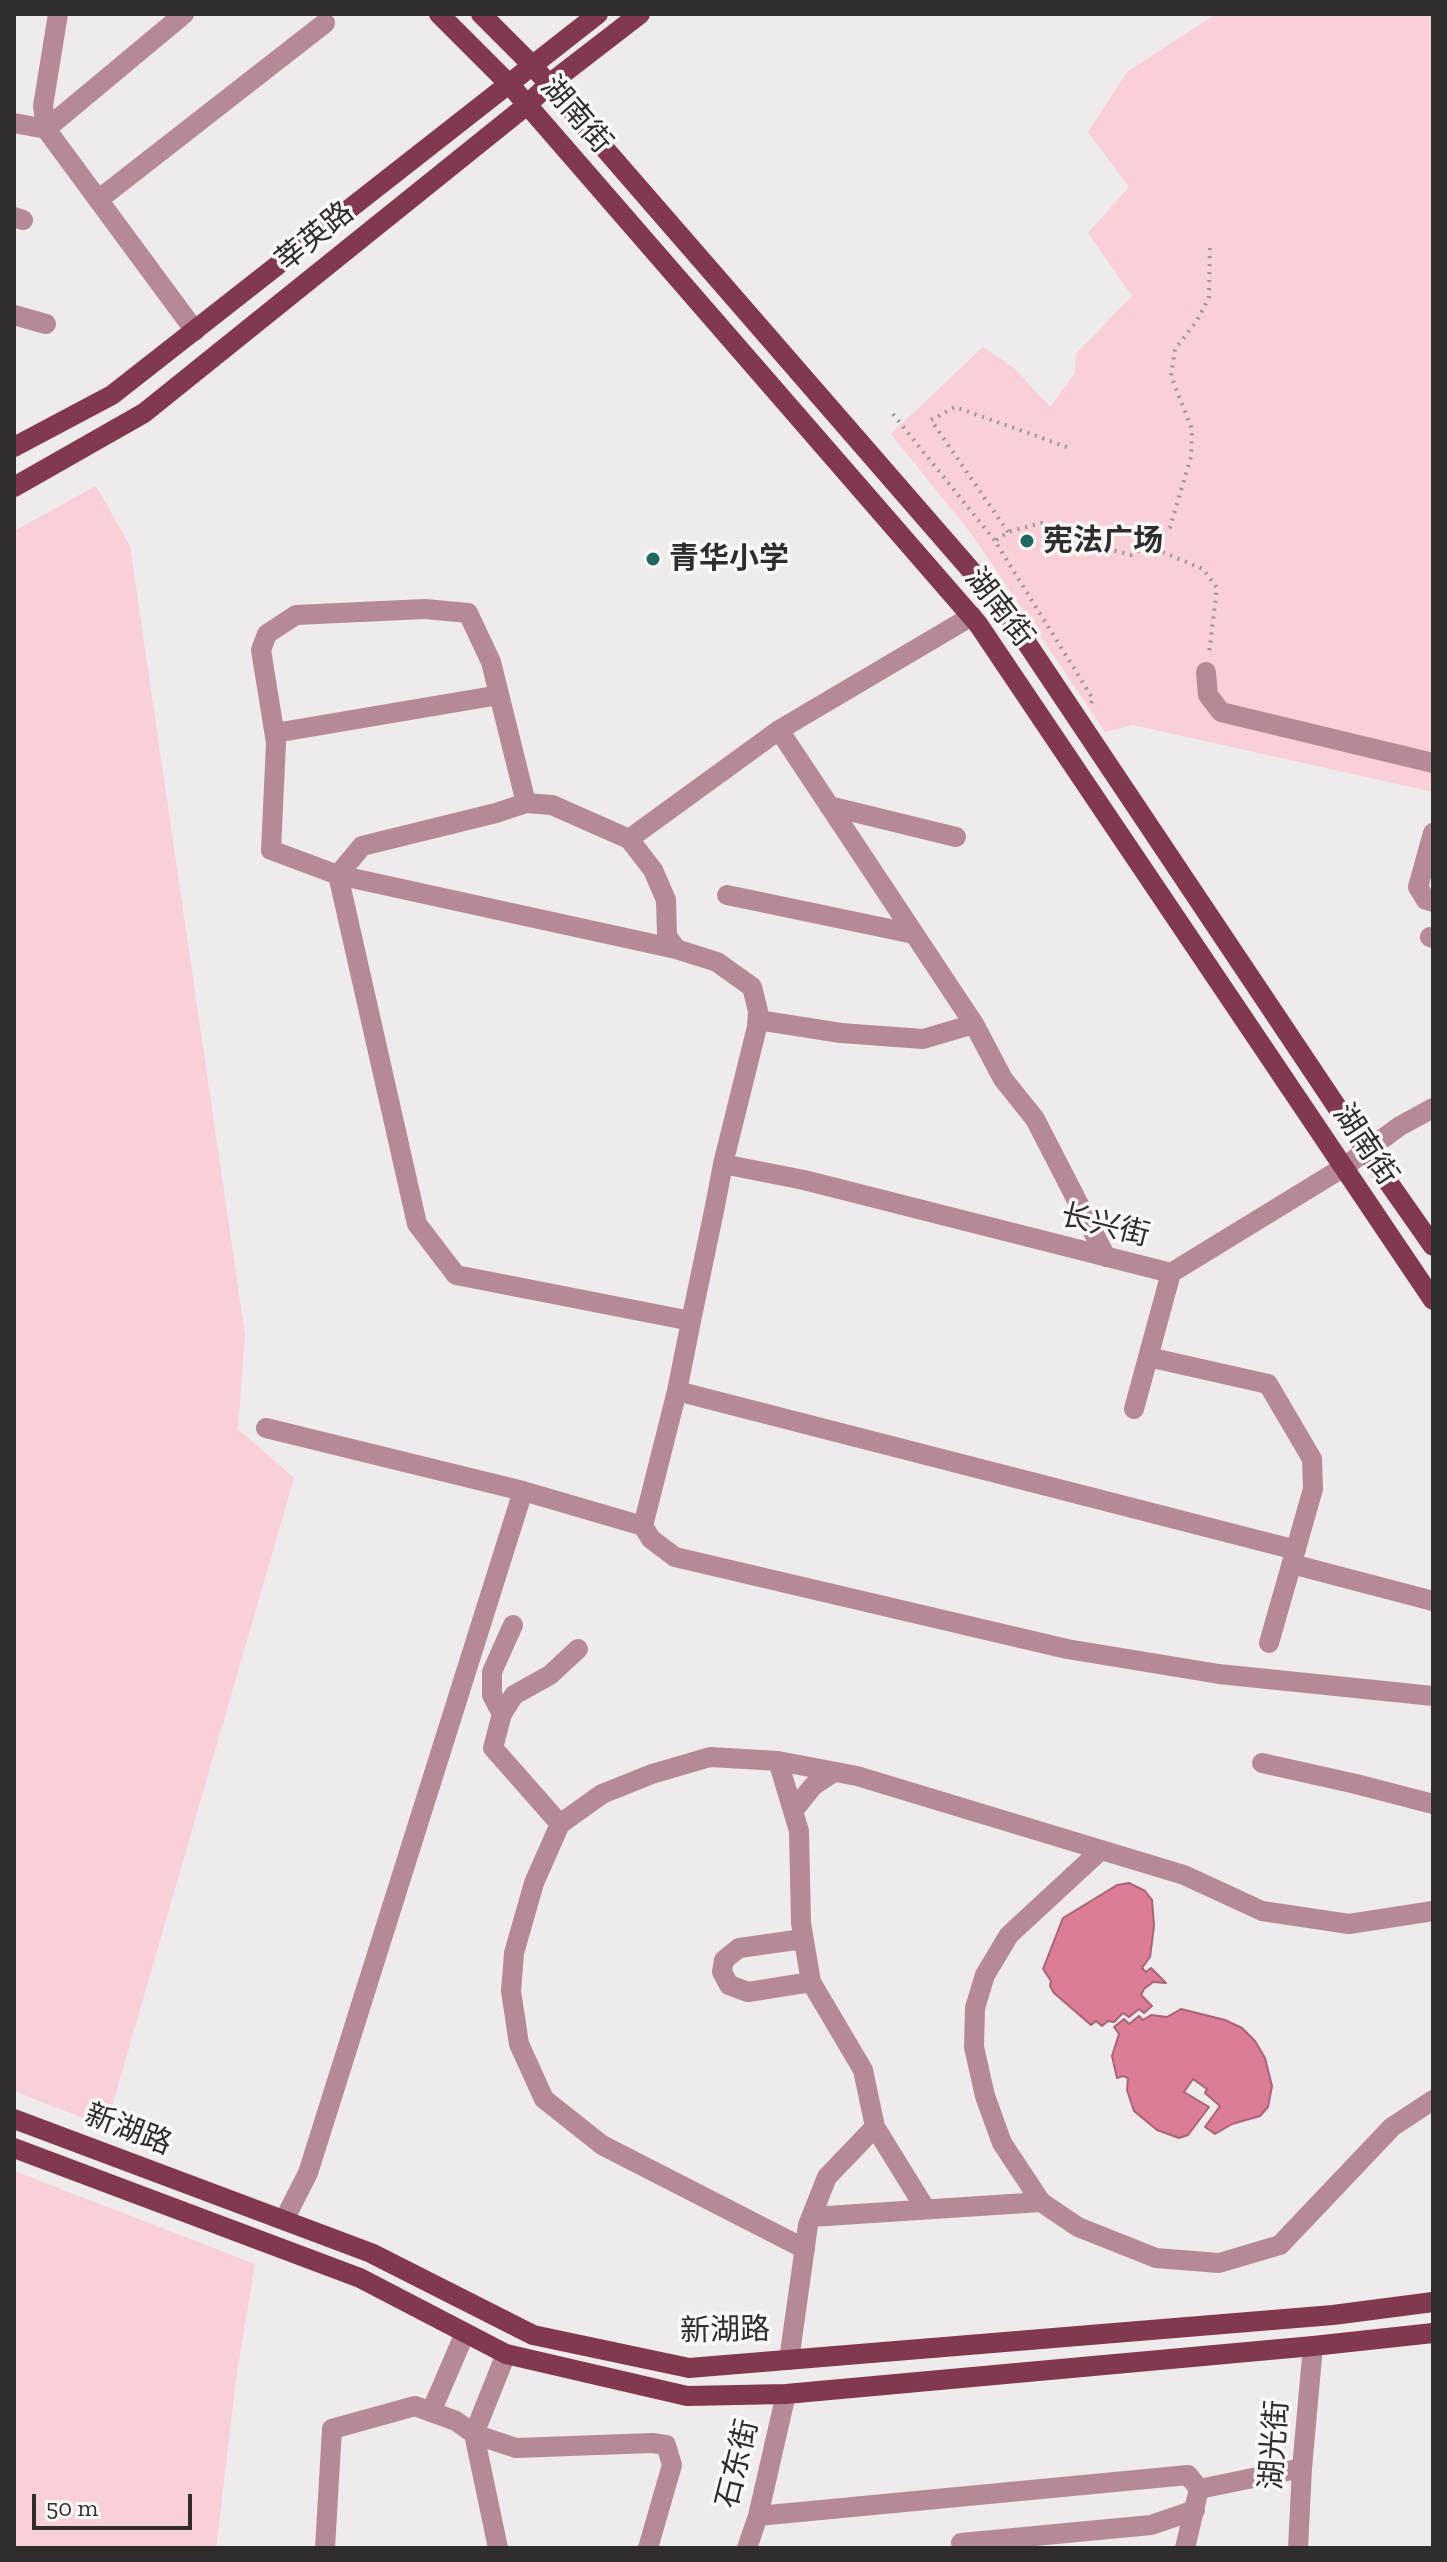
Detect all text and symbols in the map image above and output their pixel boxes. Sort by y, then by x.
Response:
street label: 湖南街 [533,69,619,161]
street label: 莘英路 [269,195,361,279]
place label: 宪法广场 [1043,523,1163,559]
marker: 宪法广场 [1018,532,1036,550]
place label: 青华小学 [669,541,789,577]
marker: 青华小学 [644,550,662,568]
street label: 湖南街 [957,561,1041,655]
street label: 湖南街 [1325,1098,1405,1192]
street label: 长兴街 [1057,1198,1153,1254]
street label: 新湖路 [80,2097,176,2163]
street label: 新湖路 [680,2312,770,2350]
street label: 湖光街 [1254,2399,1296,2491]
street label: 石东街 [710,2416,766,2512]
scale bar [36,2478,196,2528]
text: 50 m [46,2493,98,2522]

